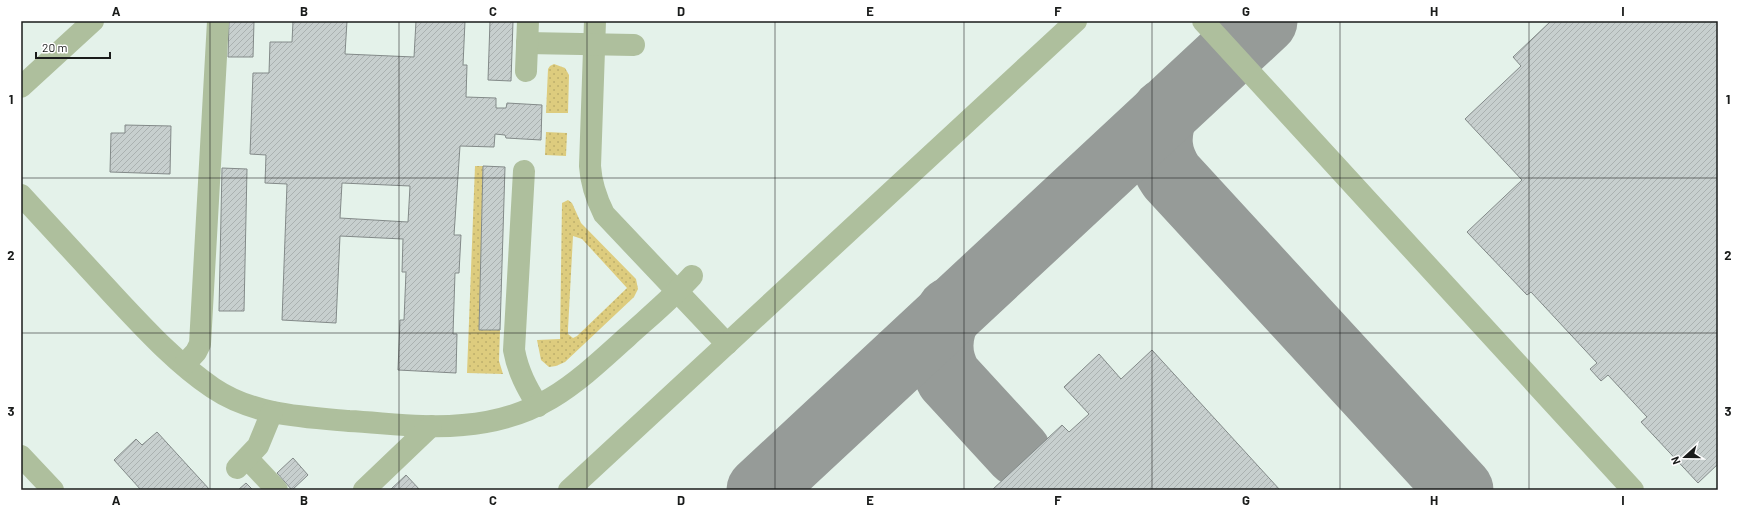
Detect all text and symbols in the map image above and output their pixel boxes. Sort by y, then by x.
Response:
text: A [112,3,121,19]
text: B [300,3,308,19]
text: C [489,3,497,19]
text: D [677,3,685,19]
text: E [866,3,874,19]
text: F [1054,3,1062,19]
text: G [1242,3,1250,19]
text: H [1430,3,1438,19]
text: I [1621,3,1625,19]
scale bar [36,34,110,60]
text: 20 m [42,40,68,54]
text: 1 [9,91,13,107]
text: 1 [1726,91,1730,107]
text: 2 [7,247,15,263]
text: 2 [1724,247,1732,263]
text: 3 [7,403,15,419]
text: 3 [1724,403,1732,419]
north arrow [1665,437,1705,477]
text: N [1668,455,1683,467]
text: A [112,492,121,508]
text: B [300,492,308,508]
text: C [489,492,497,508]
text: D [677,492,685,508]
text: E [866,492,874,508]
text: F [1054,492,1062,508]
text: G [1242,492,1250,508]
text: H [1430,492,1438,508]
text: I [1621,492,1625,508]

